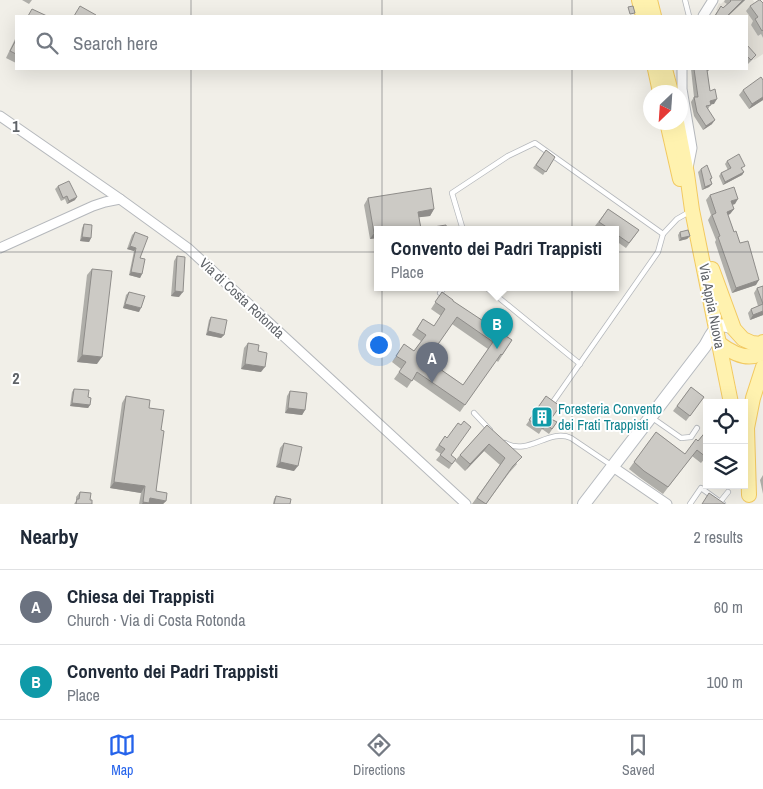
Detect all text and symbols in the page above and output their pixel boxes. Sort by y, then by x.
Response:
search box [15,15,748,70]
icon: search [33,29,61,57]
text: Search here [73,30,158,56]
north arrow [643,85,688,130]
text: 1 [12,115,20,137]
popup [374,226,619,291]
text: Convento dei Padri Trappisti [391,235,602,261]
street label: Via di Costa Rotonda [196,254,289,342]
text: Place [391,261,424,283]
street label: Via Appia Nuova [695,262,729,351]
pin: B [481,308,513,349]
your location [366,332,392,358]
pin: A [416,342,448,383]
text: 2 [12,367,20,389]
map controls [703,399,748,489]
button: locate [703,399,748,444]
place label: Foresteria Convento dei Frati Trappisti [558,400,662,434]
building icon: Foresteria Convento dei Frati Trappisti [530,405,554,429]
button: layers [703,444,748,489]
text: Nearby [20,522,78,551]
text: 2 results [693,526,743,548]
text: Chiesa dei Trappisti [67,583,214,609]
text: A [31,596,41,618]
text: 60 m [714,596,743,618]
text: Church · Via di Costa Rotonda [67,609,245,631]
text: Convento dei Padri Trappisti [67,658,278,684]
text: B [31,671,41,693]
text: 100 m [707,671,743,693]
text: Place [67,684,100,706]
tab: Map [108,731,136,779]
tab: Directions [353,731,405,779]
tab: Saved [622,731,655,779]

